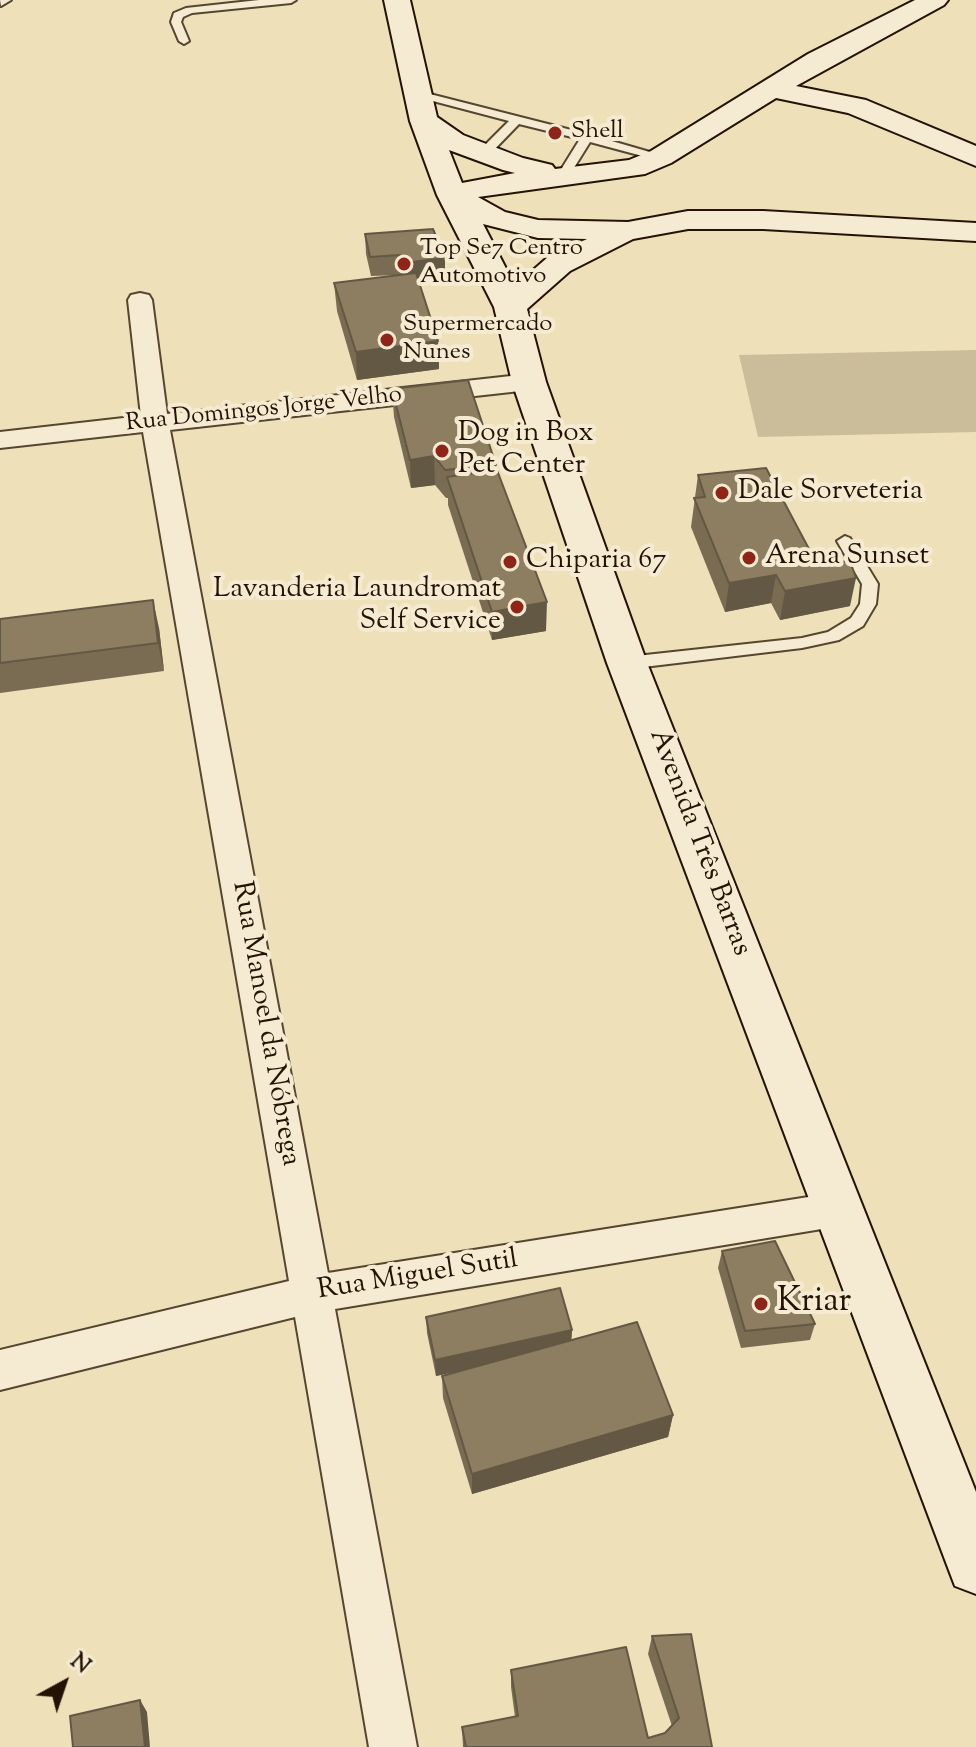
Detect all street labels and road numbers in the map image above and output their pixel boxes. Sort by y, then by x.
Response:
street label: Rua Domingos Jorge Velho [125,382,403,440]
street label: Avenida Três Barras [639,725,757,961]
street label: Rua Manoel da Nóbrega [222,879,306,1169]
street label: Rua Miguel Sutil [315,1245,521,1309]

